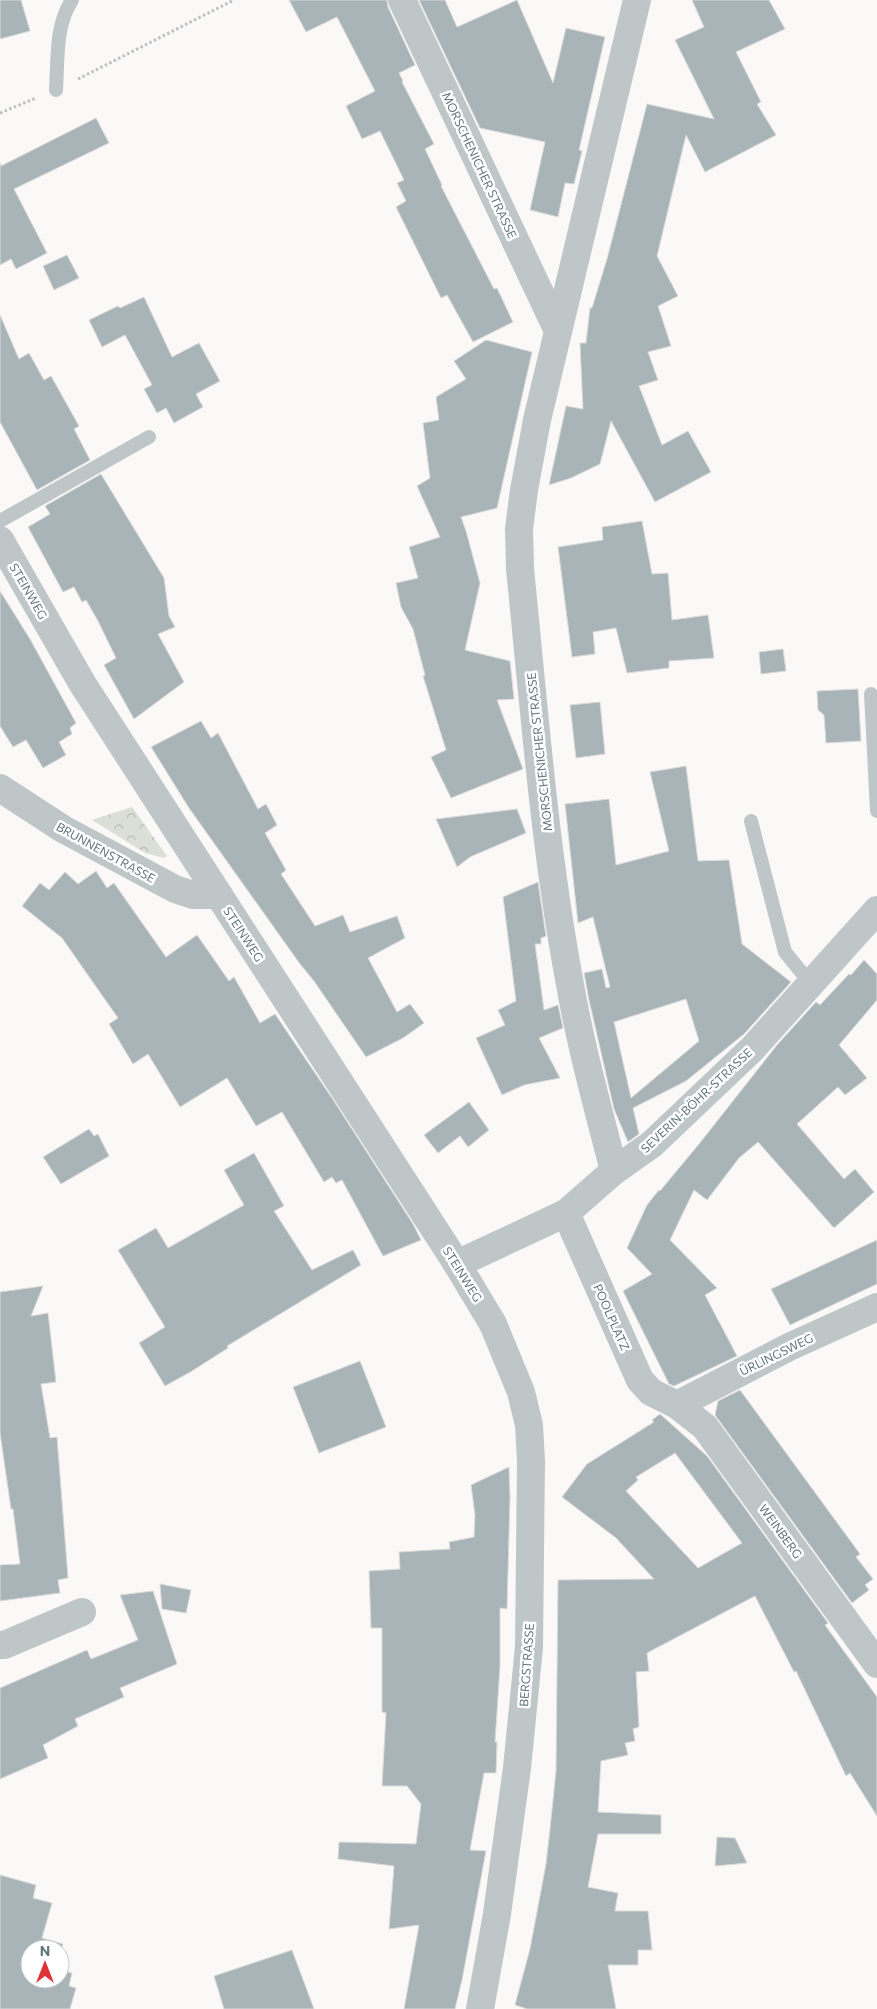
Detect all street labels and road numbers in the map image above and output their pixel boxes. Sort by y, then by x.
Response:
street label: MORSCHENICHER STRASSE [440,90,520,240]
street label: STEINWEG [7,561,51,621]
street label: MORSCHENICHER STRASSE [524,672,554,832]
street label: BRUNNENSTRASSE [54,819,158,885]
street label: STEINWEG [221,904,267,964]
street label: SEVERIN-BÖHR-STRASSE [638,1045,754,1155]
street label: STEINWEG [441,1244,485,1304]
street label: POOLPLATZ [591,1282,633,1352]
street label: ÜRLINGSWEG [737,1330,815,1378]
street label: WEINBERG [757,1501,805,1561]
street label: BERGSTRASSE [516,1623,536,1707]

